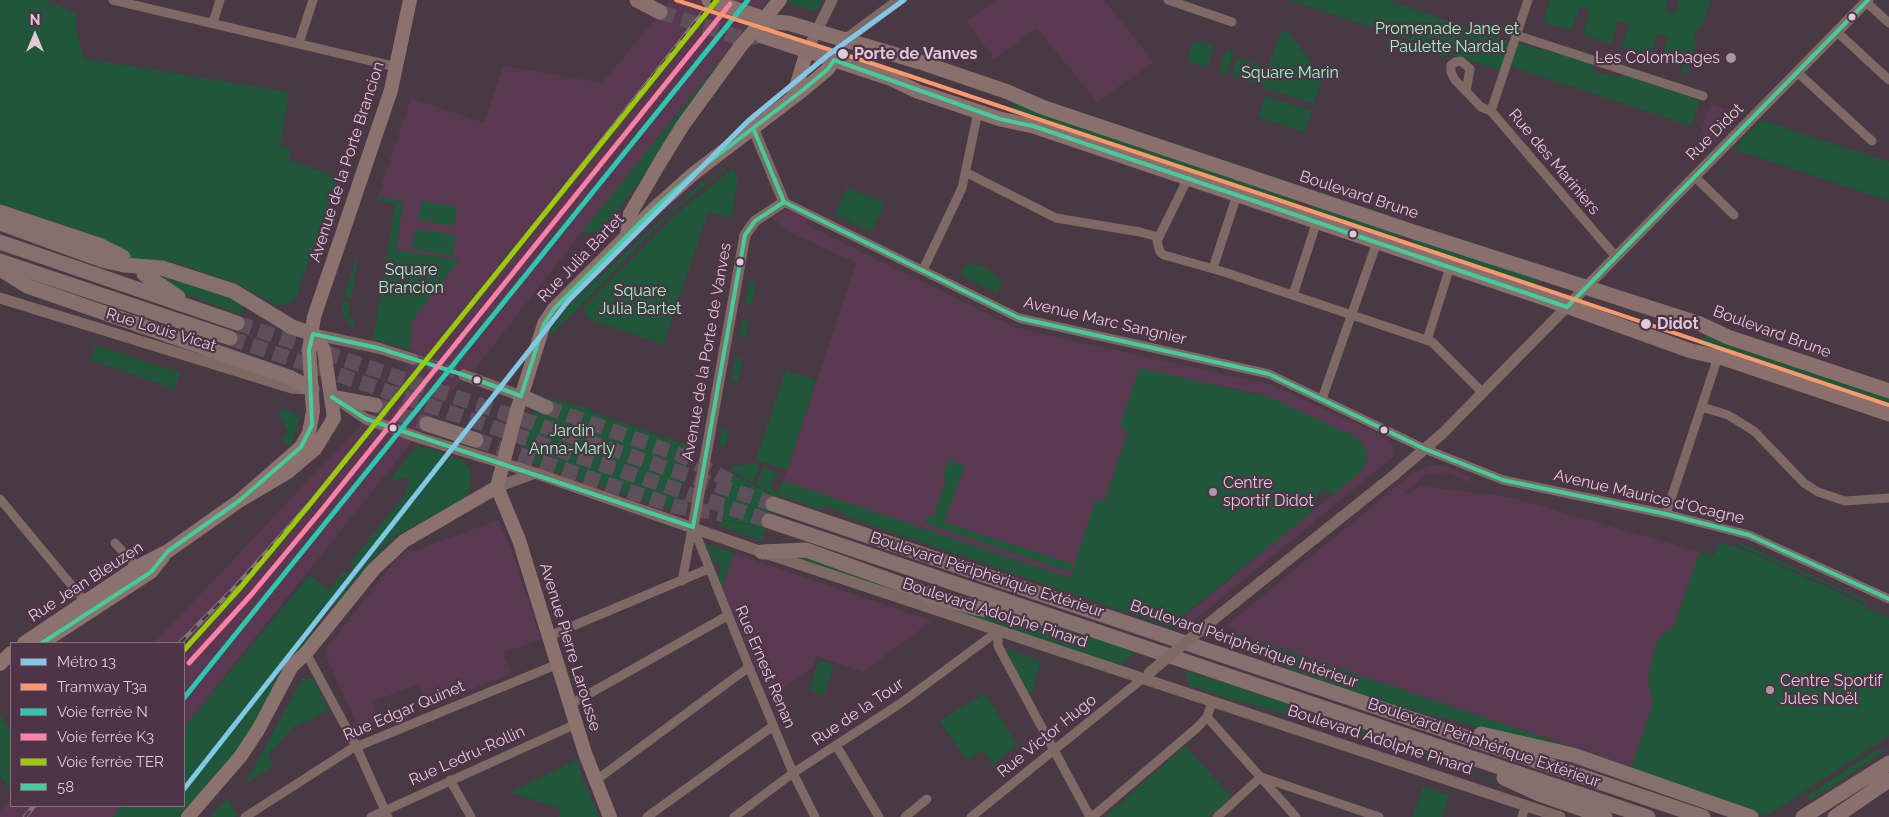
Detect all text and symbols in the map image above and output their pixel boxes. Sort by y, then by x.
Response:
north arrow [10,10,60,60]
text: N [30,12,40,28]
unlabelled marker [1847,12,1857,22]
park label: Promenade Jane et Paulette Nardal [1375,19,1519,57]
place label: Porte de Vanves [854,44,977,64]
marker: Porte de Vanves [836,47,850,61]
place label: Les Colombages [1595,48,1720,68]
marker: Les Colombages [1724,51,1738,65]
street label: Avenue de la Porte Brancion [305,59,389,265]
park label: Square Marin [1241,63,1339,83]
street label: Rue Didot [1682,99,1748,165]
street label: Rue des Mariniers [1504,105,1604,219]
street label: Boulevard Brune [1297,167,1421,223]
street label: Rue Julia Bartet [534,210,628,306]
unlabelled marker [1348,229,1358,239]
street label: Avenue de la Porte de Vanves [678,241,736,463]
unlabelled marker [735,257,745,267]
park label: Square Brancion [378,260,444,298]
park label: Square Julia Bartet [599,281,681,319]
street label: Avenue Marc Sangnier [1022,293,1188,349]
street label: Boulevard Brune [1710,302,1834,362]
street label: Rue Louis Vicat [104,304,218,356]
place label: Didot [1657,314,1699,334]
marker: Didot [1639,317,1653,331]
unlabelled marker [472,375,482,385]
park label: Jardin Anna-Marly [529,421,615,459]
unlabelled marker [388,423,398,433]
unlabelled marker [1379,425,1389,435]
street label: Avenue Maurice d'Ocagne [1552,466,1746,528]
place label: Centre sportif Didot [1223,473,1314,511]
marker: Centre sportif Didot [1207,486,1219,498]
street label: Boulevard Périphérique Extérieur [868,528,1106,622]
street label: Rue Jean Bleuzen [25,538,147,626]
street label: Avenue Pierre Larousse [535,561,605,733]
street label: Boulevard Adolphe Pinard [900,574,1090,652]
street label: Boulevard Périphérique Intérieur [1127,596,1361,692]
street label: Rue Ernest Renan [730,603,800,731]
legend [10,642,185,807]
text: Métro 13 [57,653,116,671]
place label: Centre Sportif Jules Noël [1780,671,1883,709]
street label: Rue de la Tour [808,674,908,750]
street label: Rue Edgar Quinet [340,677,468,745]
text: Tramway T3a [57,678,147,696]
marker: Centre Sportif Jules Noël [1764,684,1776,696]
street label: Rue Victor Hugo [994,690,1100,782]
street label: Boulevard Périphérique Extérieur [1365,694,1603,792]
street label: Boulevard Adolphe Pinard [1285,701,1475,779]
text: Voie ferrée N [57,703,148,721]
street label: Rue Ledru-Rollin [406,722,528,790]
text: Voie ferrée K3 [57,728,154,746]
text: Voie ferrée TER [57,753,164,771]
text: 58 [57,778,74,796]

